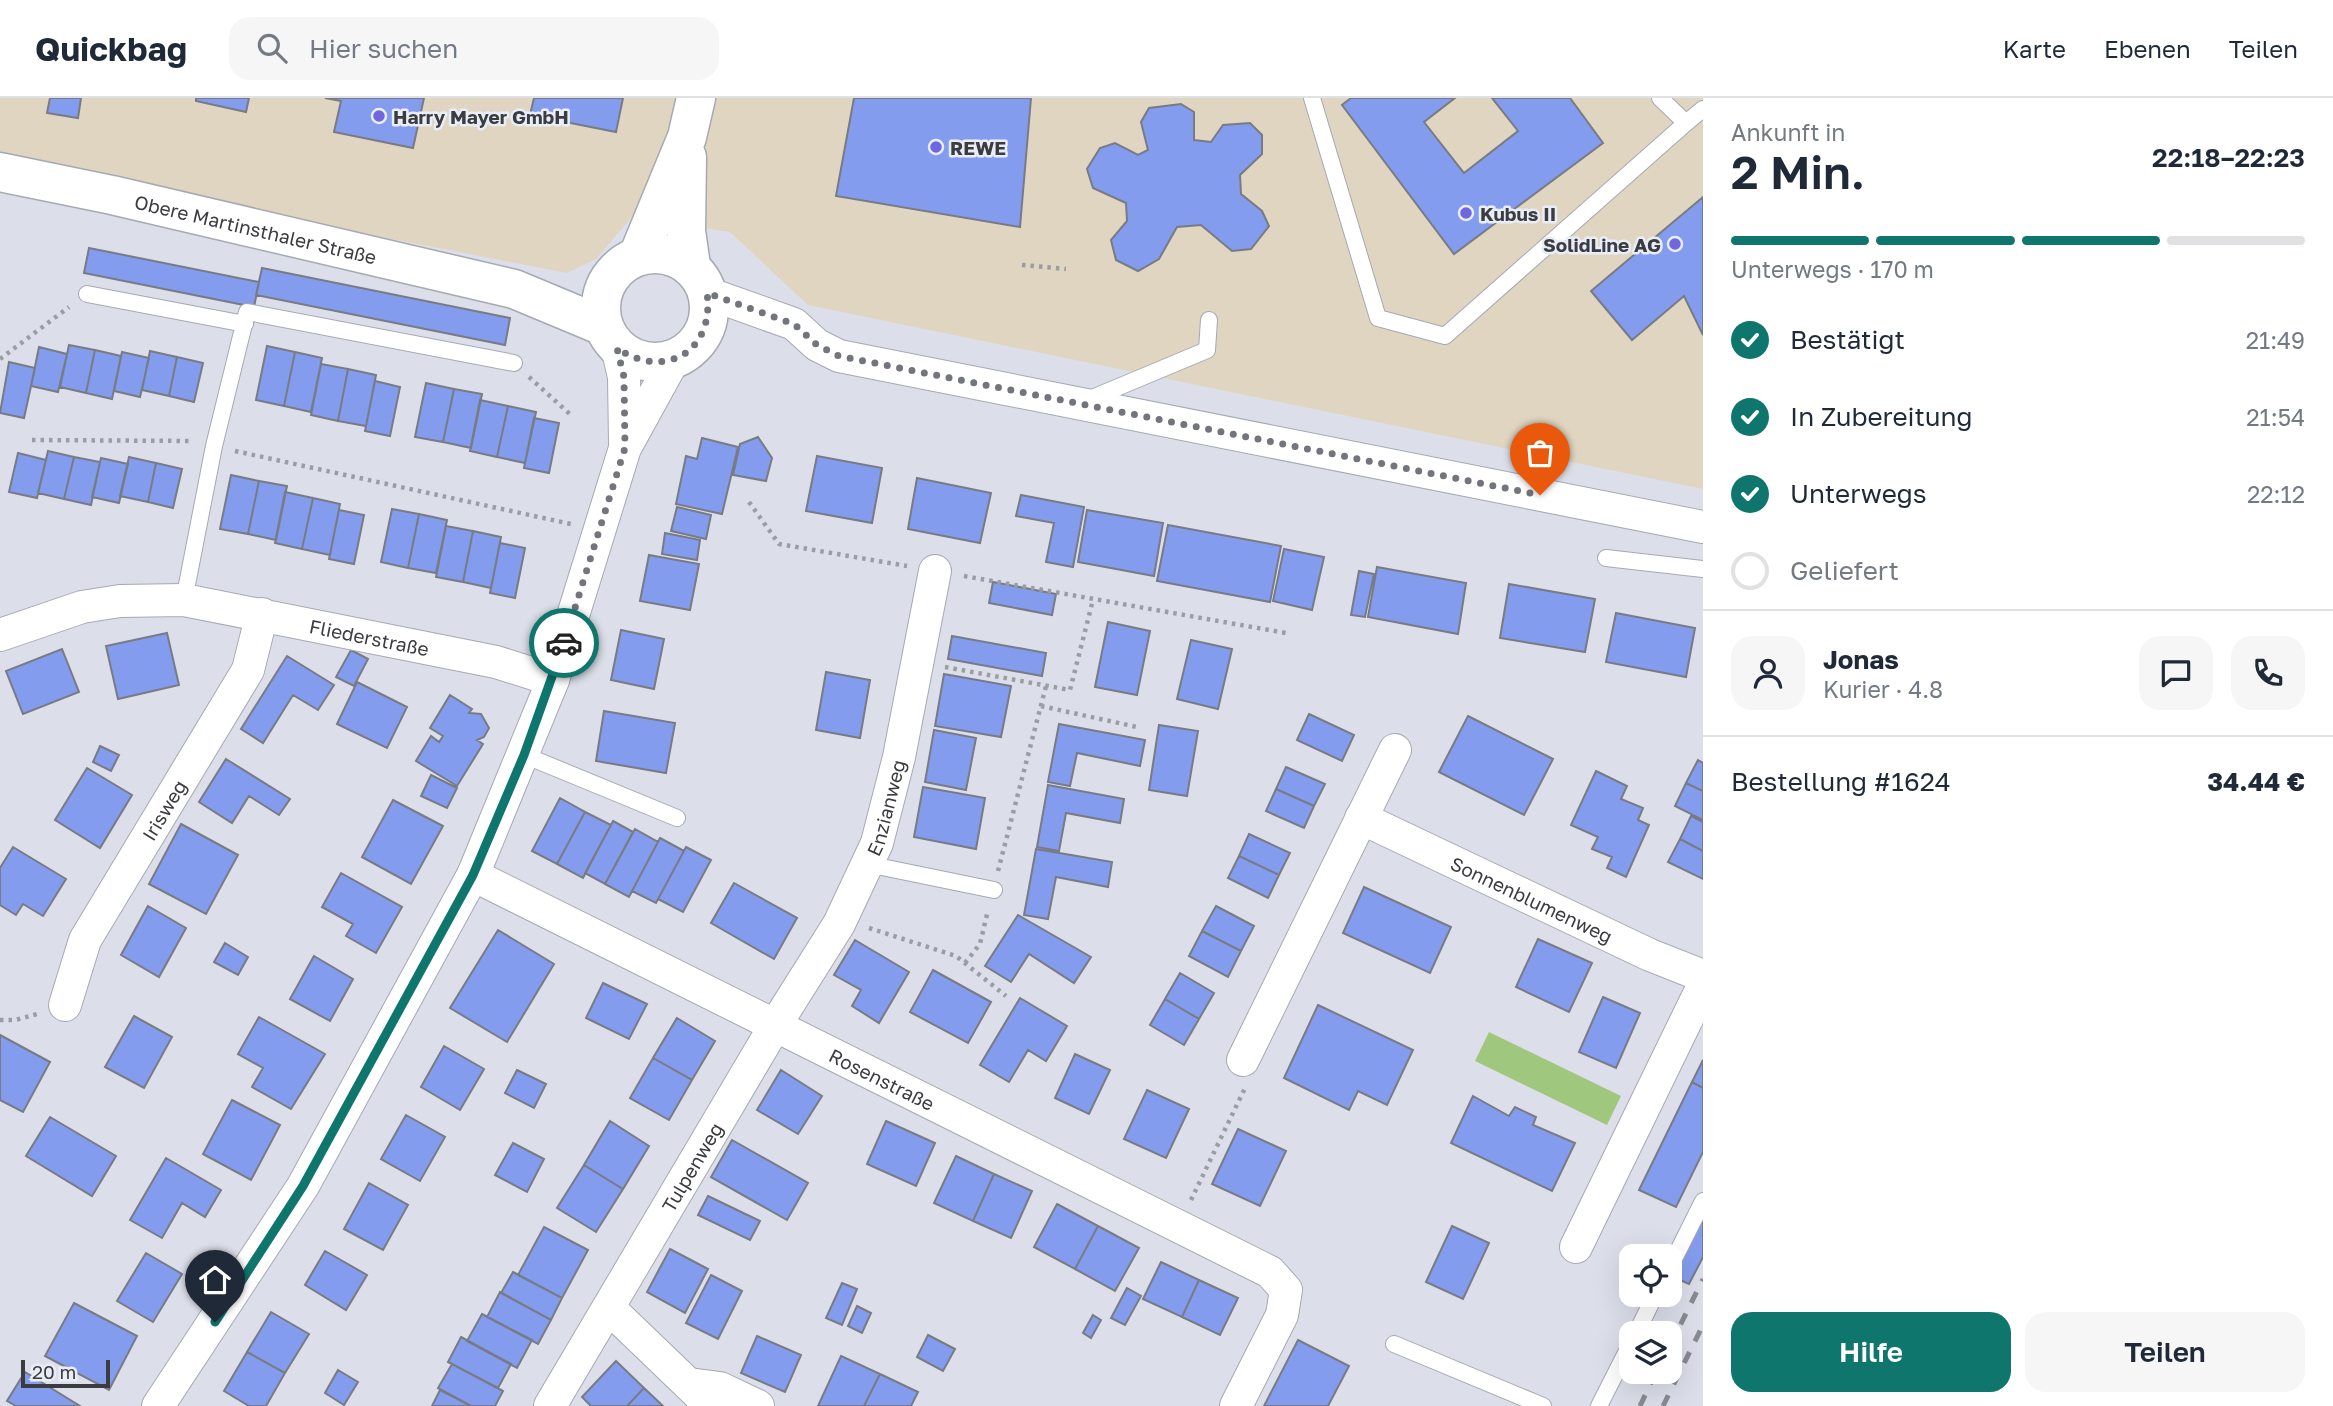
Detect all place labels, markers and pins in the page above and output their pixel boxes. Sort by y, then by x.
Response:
place label: Harry Mayer GmbH [393,105,569,128]
marker: Harry Mayer GmbH [371,108,387,124]
place label: REWE [950,136,1006,159]
marker: REWE [928,139,944,155]
place label: Kubus II [1480,202,1556,225]
marker: Kubus II [1458,205,1474,221]
place label: SolidLine AG [1543,233,1661,256]
marker: SolidLine AG [1667,236,1683,252]
pin [1510,423,1570,495]
pin [185,1250,245,1322]

